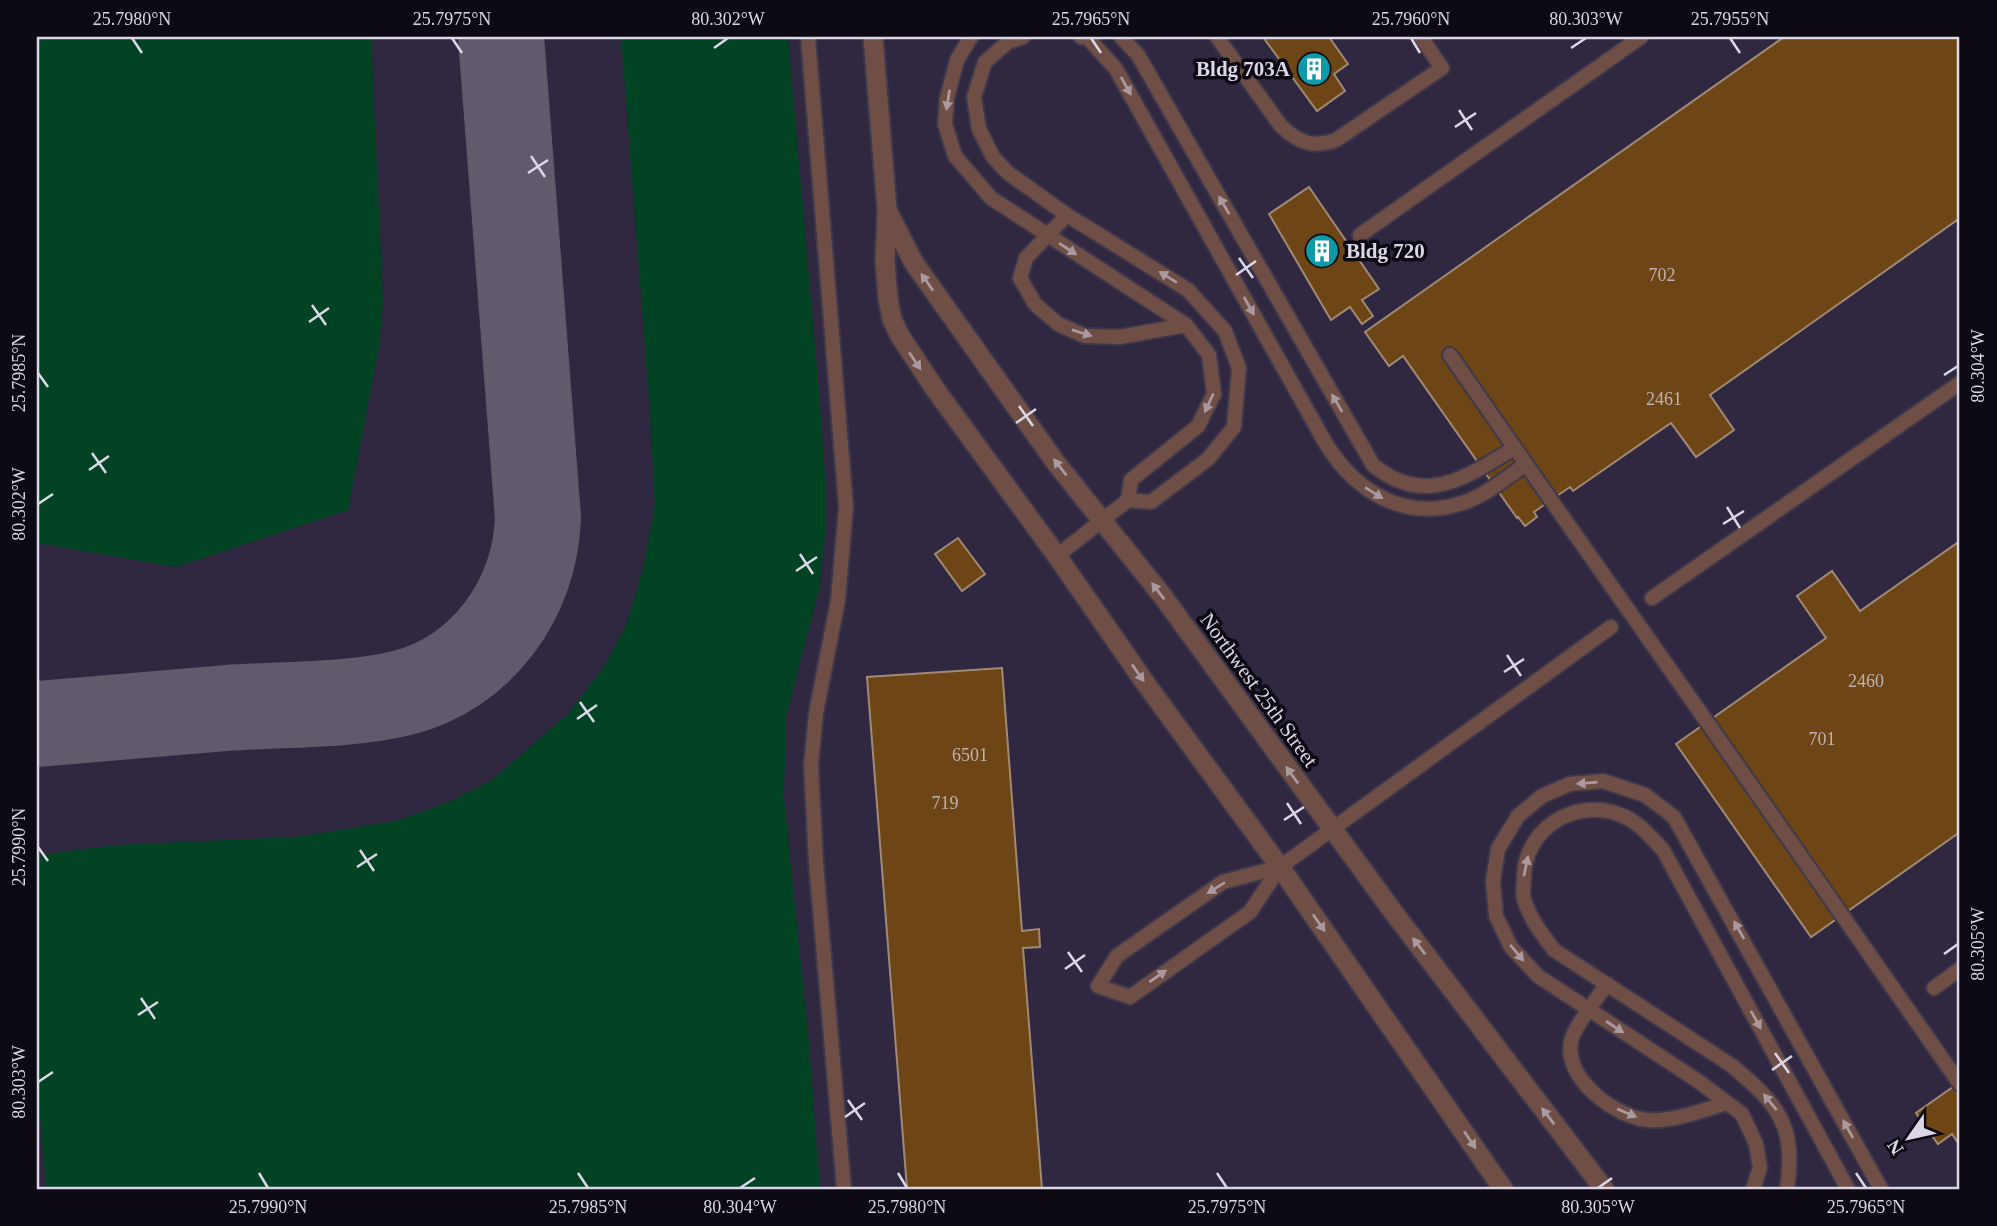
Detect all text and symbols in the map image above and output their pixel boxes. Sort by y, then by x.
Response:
text: 25.7980°N [93,9,171,29]
text: 25.7975°N [413,9,491,29]
text: 80.302°W [691,9,765,29]
text: 25.7965°N [1052,9,1130,29]
text: 25.7960°N [1372,9,1450,29]
text: 80.303°W [1549,9,1623,29]
text: 25.7955°N [1691,9,1769,29]
building icon: Bldg 703A [1295,50,1333,88]
place label: Bldg 703A [1196,57,1291,81]
one-way arrow [1120,76,1131,96]
one-way arrow [942,89,953,111]
one-way arrow [1218,196,1230,215]
building icon: Bldg 720 [1303,232,1341,270]
place label: Bldg 720 [1346,239,1425,263]
one-way arrow [1058,243,1078,256]
house number: 702 [1649,265,1676,285]
one-way arrow [1158,271,1178,284]
one-way arrow [921,273,935,291]
one-way arrow [1243,296,1255,316]
one-way arrow [1072,328,1093,338]
text: 80.304°W [1968,329,1988,403]
text: 25.7985°N [9,334,29,412]
one-way arrow [909,351,922,371]
house number: 2461 [1646,389,1682,409]
one-way arrow [1203,393,1215,413]
one-way arrow [1331,393,1343,412]
one-way arrow [1052,458,1067,476]
text: 80.302°W [9,467,29,541]
one-way arrow [1364,487,1383,500]
one-way arrow [1151,582,1166,600]
street label: Northwest 25th Street [1195,608,1323,772]
one-way arrow [1131,664,1145,682]
house number: 2460 [1848,671,1884,691]
house number: 701 [1809,729,1836,749]
house number: 6501 [952,745,988,765]
one-way arrow [1285,765,1299,784]
one-way arrow [1575,778,1597,789]
house number: 719 [932,793,959,813]
text: 25.7990°N [9,808,29,886]
one-way arrow [1521,855,1532,877]
one-way arrow [1206,881,1225,894]
text: 80.305°W [1968,907,1988,981]
one-way arrow [1312,914,1326,932]
one-way arrow [1733,920,1745,940]
one-way arrow [1412,937,1426,955]
one-way arrow [1509,944,1525,962]
one-way arrow [1149,970,1168,983]
one-way arrow [1750,1011,1762,1030]
one-way arrow [1606,1020,1625,1033]
text: 80.303°W [9,1045,29,1119]
one-way arrow [1763,1093,1778,1110]
north arrow [1874,1104,1944,1174]
one-way arrow [1541,1106,1555,1125]
one-way arrow [1617,1107,1637,1119]
one-way arrow [1843,1119,1855,1139]
one-way arrow [1463,1131,1477,1149]
text: N [1883,1135,1908,1159]
text: 25.7990°N [229,1197,307,1217]
text: 25.7985°N [549,1197,627,1217]
text: 80.304°W [703,1197,777,1217]
text: 25.7980°N [868,1197,946,1217]
text: 25.7975°N [1188,1197,1266,1217]
text: 80.305°W [1561,1197,1635,1217]
text: 25.7965°N [1827,1197,1905,1217]

